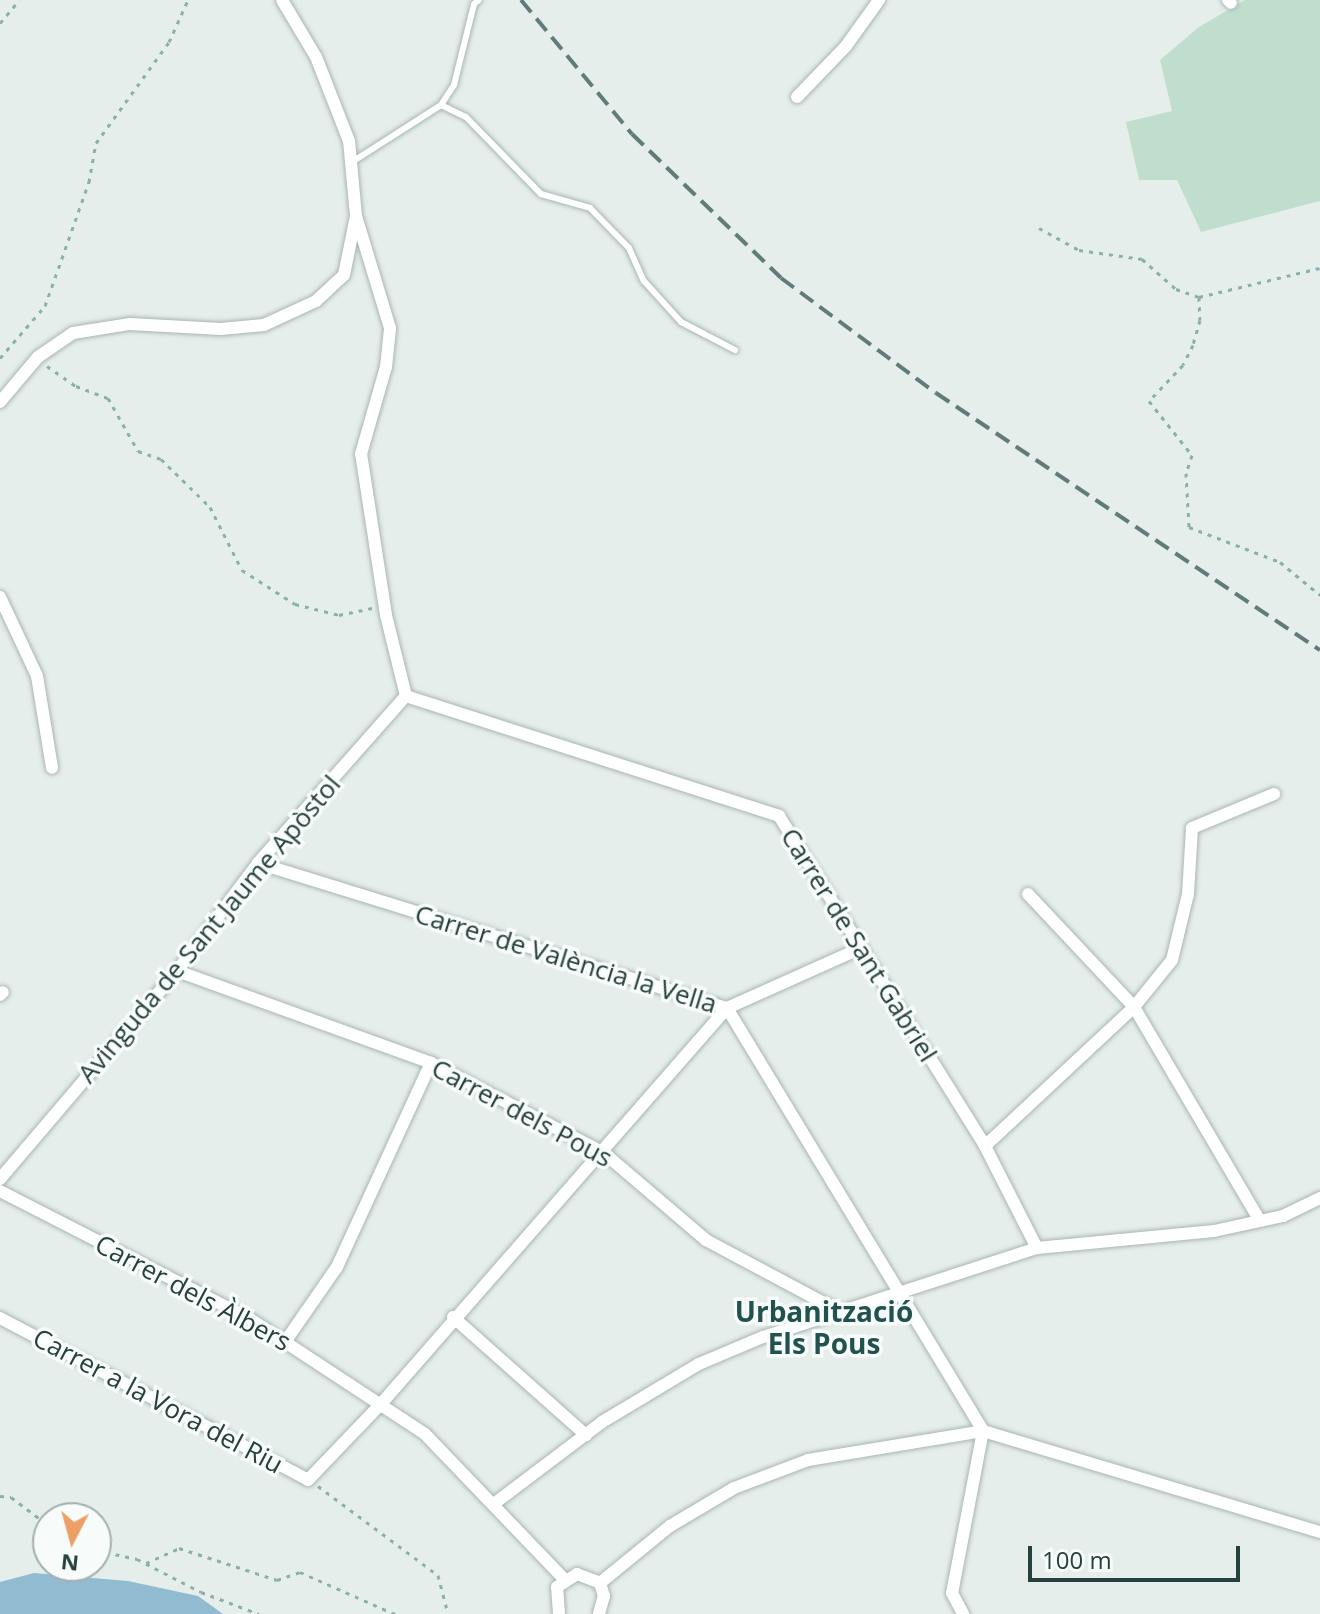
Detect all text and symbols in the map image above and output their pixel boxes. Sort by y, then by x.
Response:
street label: Avinguda de Sant Jaume Apòstol [71,769,347,1089]
street label: Carrer de Sant Gabriel [774,822,944,1068]
street label: Carrer de València la Vella [411,898,721,1020]
street label: Carrer dels Pous [426,1052,618,1174]
street label: Carrer dels Àlbers [90,1228,296,1358]
district label: Urbanització Els Pous [735,1294,913,1360]
street label: Carrer a la Vora del Riu [28,1322,288,1480]
north arrow [32,1502,112,1582]
scale bar [1032,1530,1244,1580]
text: 100 m [1042,1543,1112,1576]
text: N [59,1548,80,1580]

